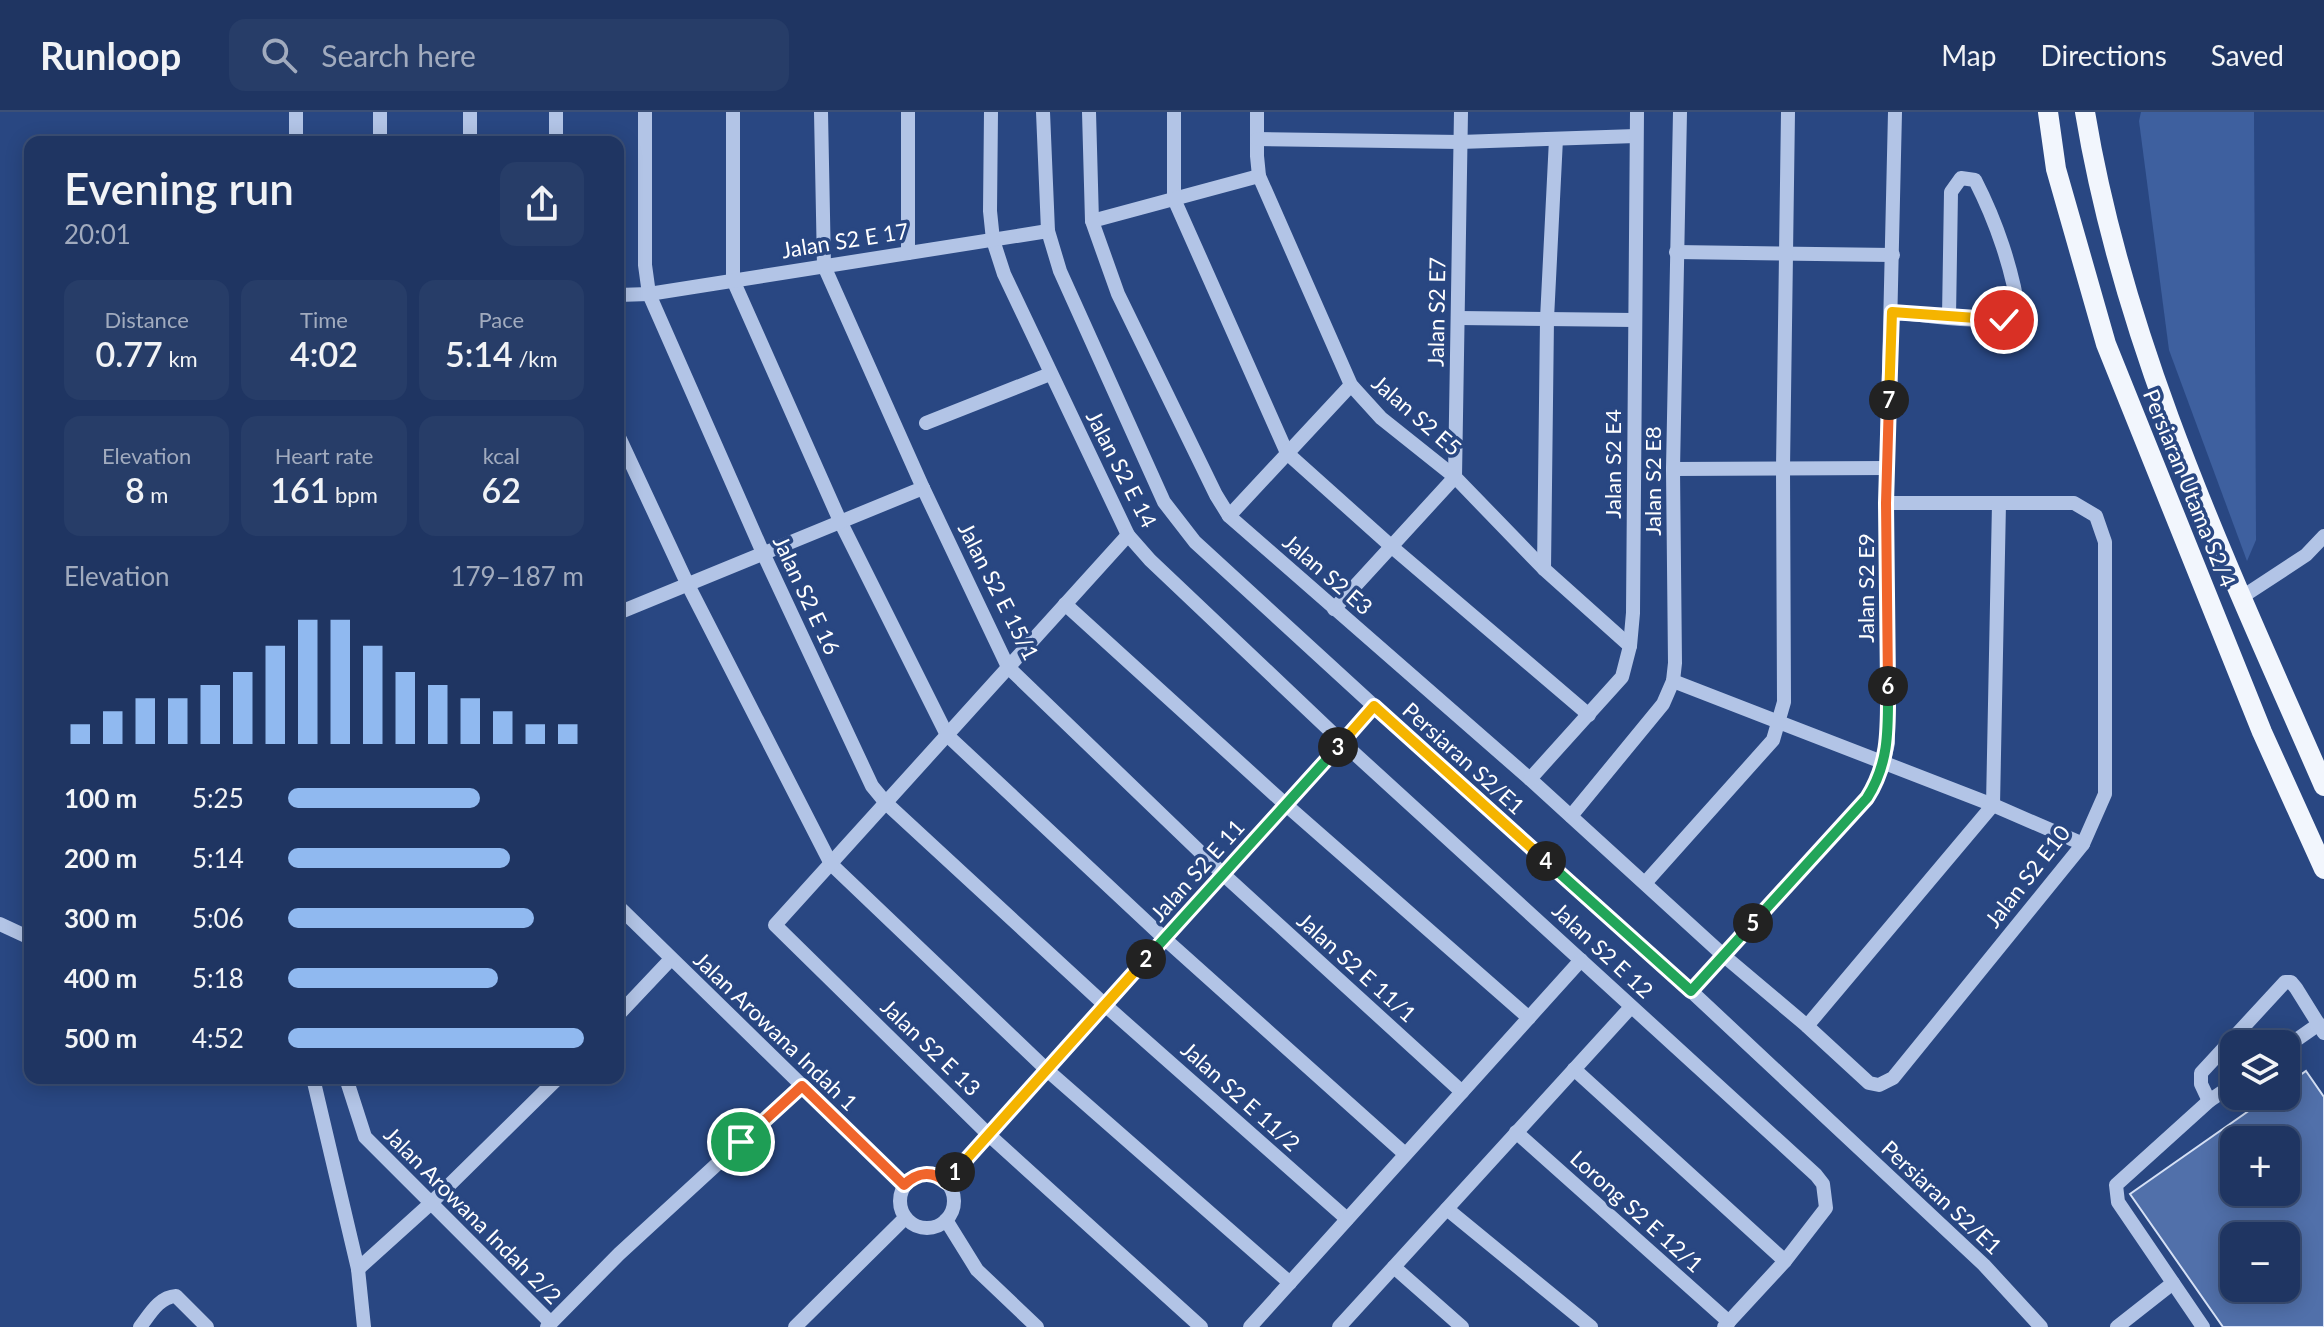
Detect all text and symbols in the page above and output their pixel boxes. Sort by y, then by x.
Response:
search box [229,19,789,91]
text: Runloop [40,32,181,78]
icon: search [257,33,301,77]
text: Search here [321,37,476,73]
text: Map [1941,38,1996,72]
text: Directions [2040,38,2167,72]
text: Saved [2211,38,2284,72]
text: Evening run [64,162,294,214]
button: share [500,162,584,246]
street label: Jalan S2 E 17 [780,217,910,263]
text: 20:01 [64,218,131,250]
street label: Jalan S2 E7 [1422,257,1450,367]
pin [1970,286,2038,354]
icon: check [1982,298,2026,342]
text: Distance [104,306,189,333]
text: Time [300,306,348,333]
text: Pace [478,306,524,333]
text: 0.77 [96,333,163,374]
text: 4:02 [290,333,358,374]
text: 5:14 [445,333,513,374]
text: km [163,345,198,372]
text: /km [513,345,558,372]
street label: Jalan S2 E5 [1367,369,1467,461]
pin: 7 [1869,380,1909,420]
street label: Persiaran Utama S2/4 [2138,385,2242,591]
text: 7 [1883,386,1895,413]
street label: Jalan S2 E 14 [1081,406,1163,532]
street label: Jalan S2 E4 [1599,409,1626,519]
street label: Jalan S2 E8 [1639,426,1666,536]
text: Elevation [102,442,191,469]
text: Heart rate [275,442,373,469]
text: kcal [483,442,520,469]
text: 8 [125,469,145,510]
text: 161 [270,469,329,510]
text: 62 [482,469,521,510]
text: m [145,481,168,508]
text: bpm [329,481,378,508]
street label: Jalan S2 E 15/1 [953,518,1045,664]
street label: Jalan S2 E3 [1278,528,1378,620]
street label: Jalan S2 E 16 [768,531,846,659]
street label: Jalan S2 E9 [1852,533,1879,643]
text: Elevation [64,560,170,592]
text: 179–187 m [450,560,584,592]
pin: 6 [1868,666,1908,706]
text: 6 [1882,672,1894,699]
street label: Persiaran S2/E1 [1397,696,1531,820]
pin: 3 [1318,727,1358,767]
text: 3 [1332,733,1344,760]
text: 100 m [64,782,137,814]
text: 5:25 [192,782,244,814]
street label: Jalan S2 E 11 [1144,813,1250,927]
street label: Jalan S2 E10 [1979,819,2075,933]
pin: 4 [1526,841,1566,881]
text: 200 m [64,842,137,874]
text: 5:14 [192,842,244,874]
text: 4 [1540,847,1552,874]
street label: Jalan S2 E 12 [1547,896,1659,1004]
text: 300 m [64,902,137,934]
text: 5:06 [192,902,244,934]
pin: 5 [1733,903,1773,943]
street label: Jalan S2 E 11/1 [1292,907,1422,1027]
text: 5 [1747,909,1759,936]
pin: 2 [1126,939,1166,979]
text: 2 [1140,945,1152,972]
street label: Jalan Arowana Indah 1 [689,946,863,1116]
text: 400 m [64,962,137,994]
text: 5:18 [192,962,244,994]
street label: Jalan S2 E 13 [876,993,986,1101]
text: 500 m [64,1022,137,1054]
text: 4:52 [192,1022,244,1054]
map controls [2220,1030,2300,1302]
button: layers [2220,1030,2300,1110]
street label: Jalan S2 E 11/2 [1176,1036,1306,1156]
pin [707,1108,775,1176]
icon: arrive [719,1120,763,1164]
street label: Jalan Arowana Indah 2/2 [379,1121,567,1309]
button: + [2220,1126,2300,1206]
street label: Persiaran S2/E1 [1876,1134,2008,1260]
street label: Lorong S2 E 12/1 [1565,1144,1709,1278]
pin: 1 [935,1152,975,1192]
text: 1 [949,1158,961,1185]
button: − [2220,1222,2300,1302]

